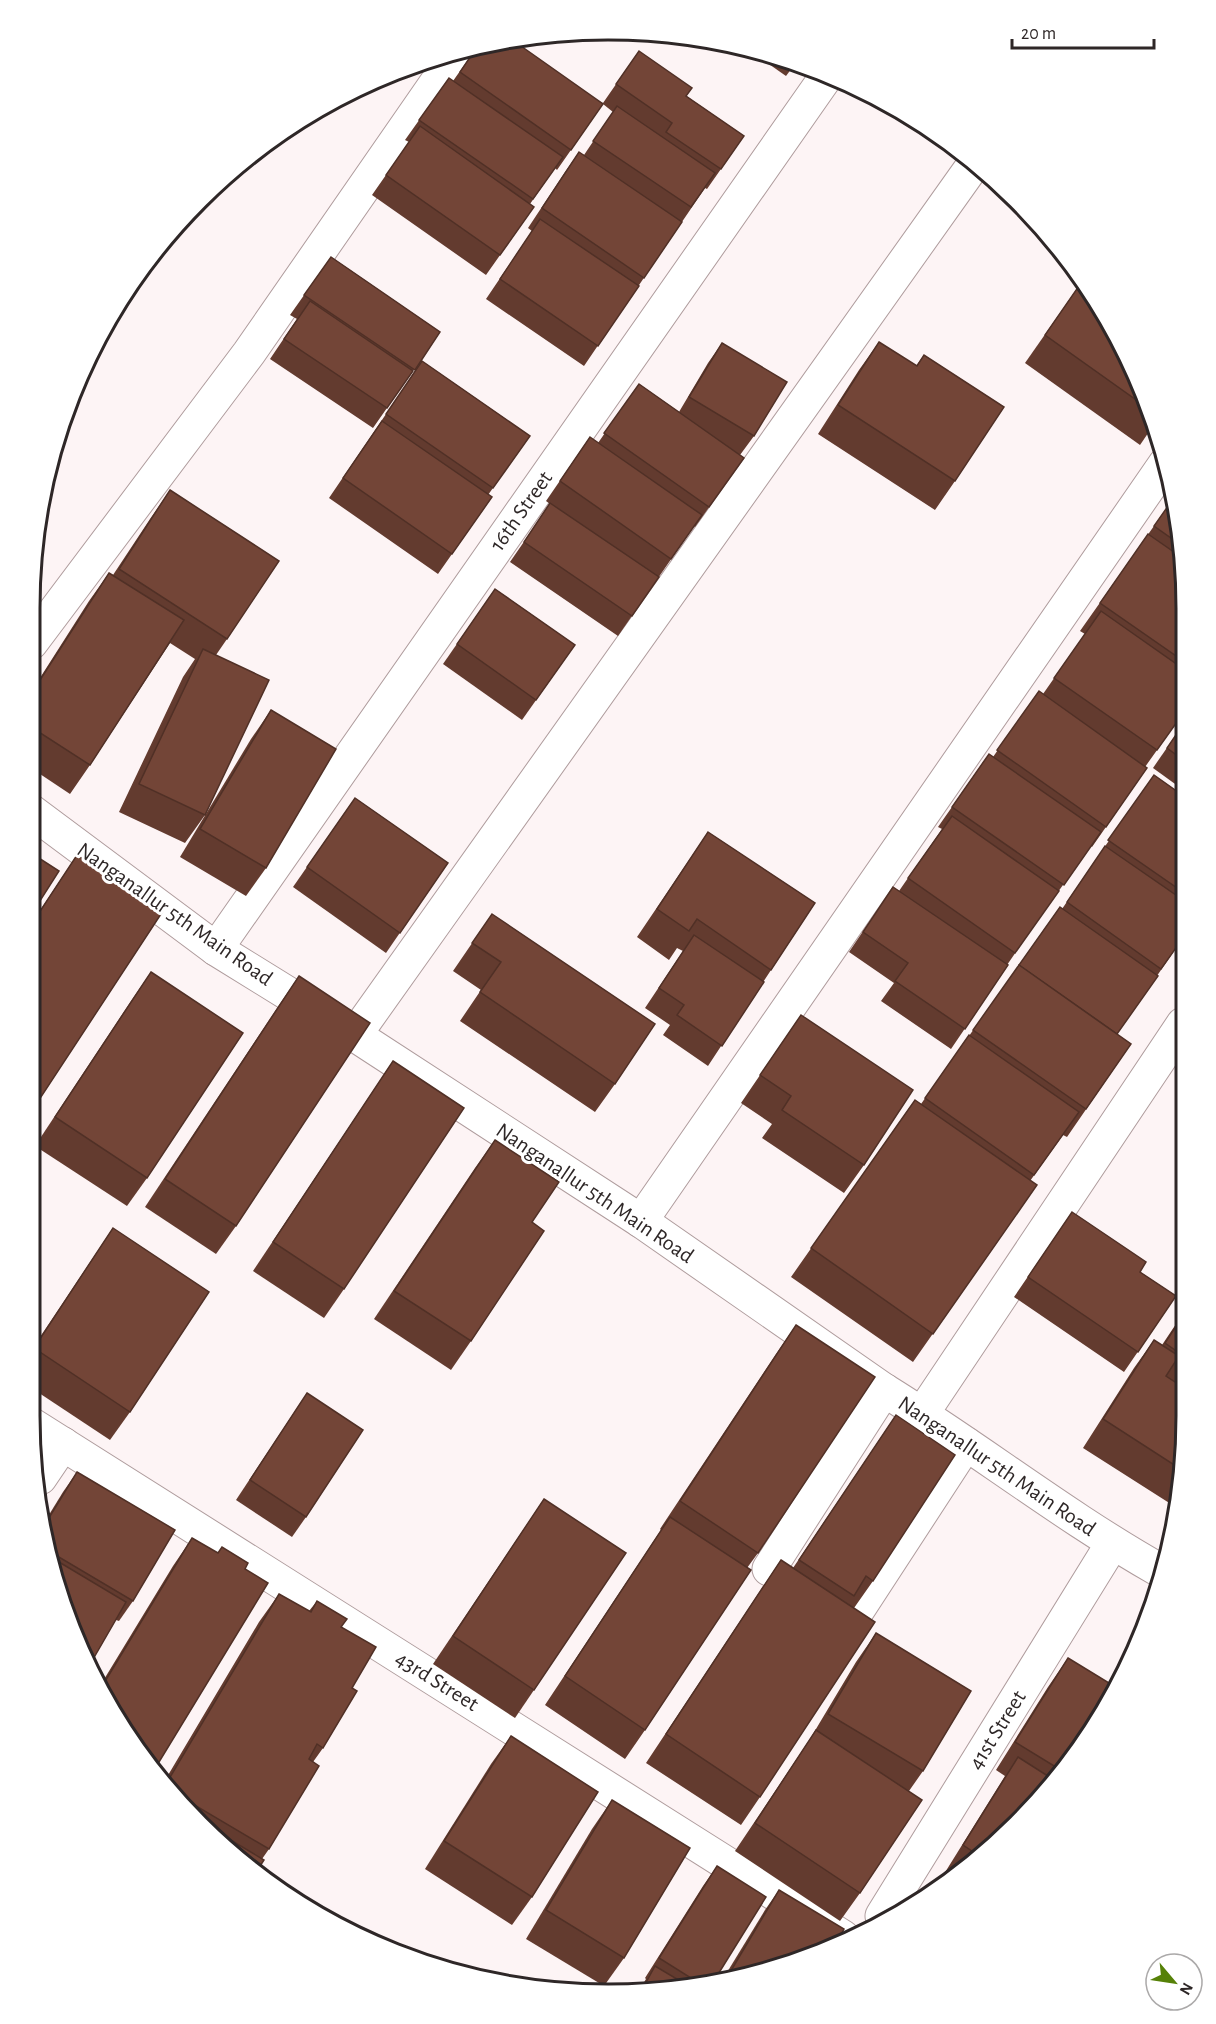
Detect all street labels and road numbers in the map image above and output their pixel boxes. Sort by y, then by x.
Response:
street label: 16th Street [486,467,556,555]
street label: Nanganallur 5th Main Road [73,838,277,990]
street label: Nanganallur 5th Main Road [492,1119,698,1267]
street label: Nanganallur 5th Main Road [894,1392,1100,1540]
street label: 43rd Street [392,1647,482,1715]
street label: 41st Street [964,1687,1030,1773]

